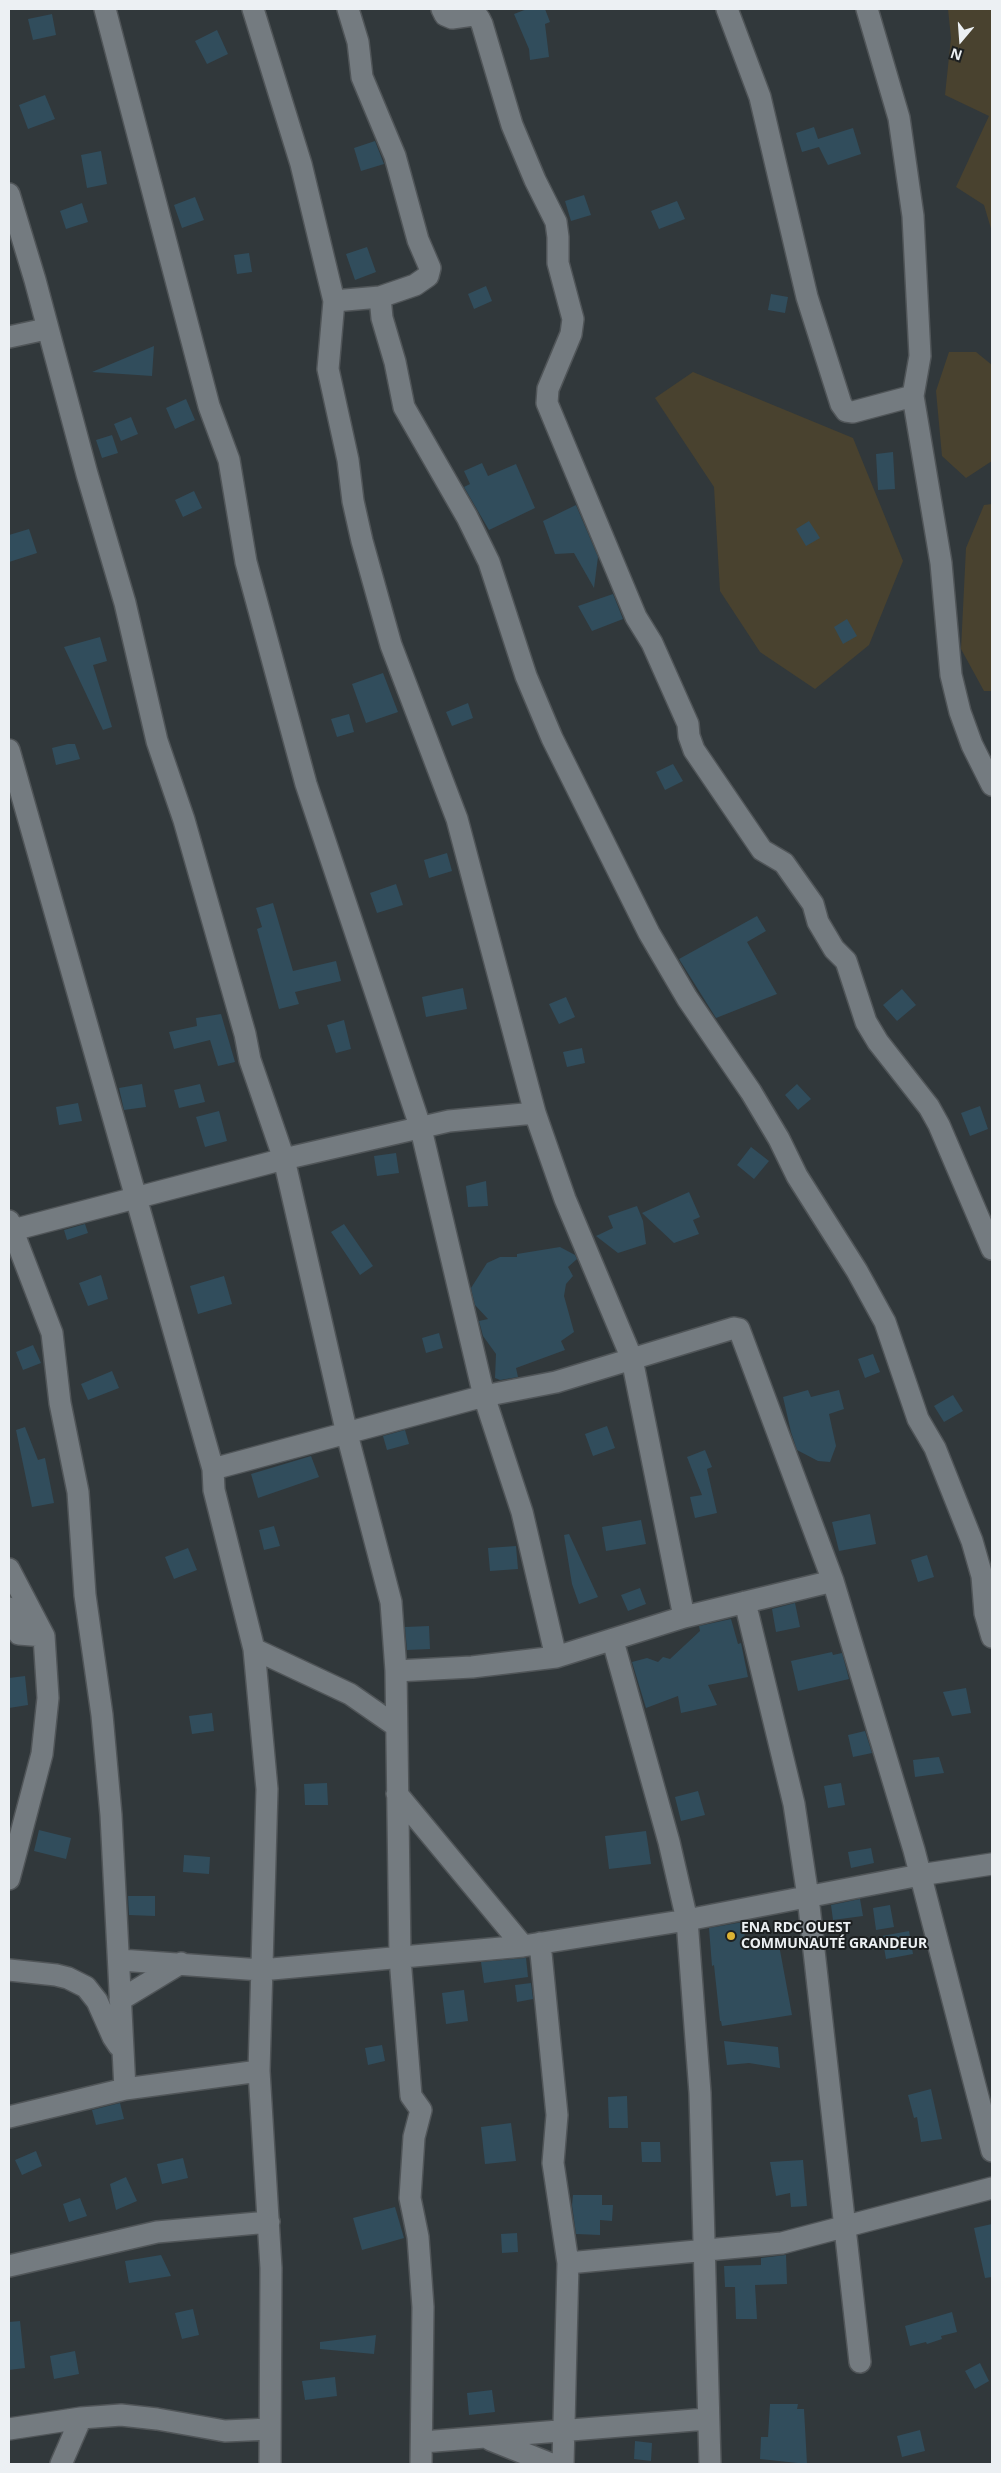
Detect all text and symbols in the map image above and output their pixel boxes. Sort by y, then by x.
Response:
north arrow [936,15,986,65]
text: N [948,44,965,66]
place label: ENA RDC OUEST COMMUNAUTÉ GRANDEUR [741,1920,927,1952]
marker: ENA RDC OUEST COMMUNAUTÉ GRANDEUR [725,1930,737,1942]

